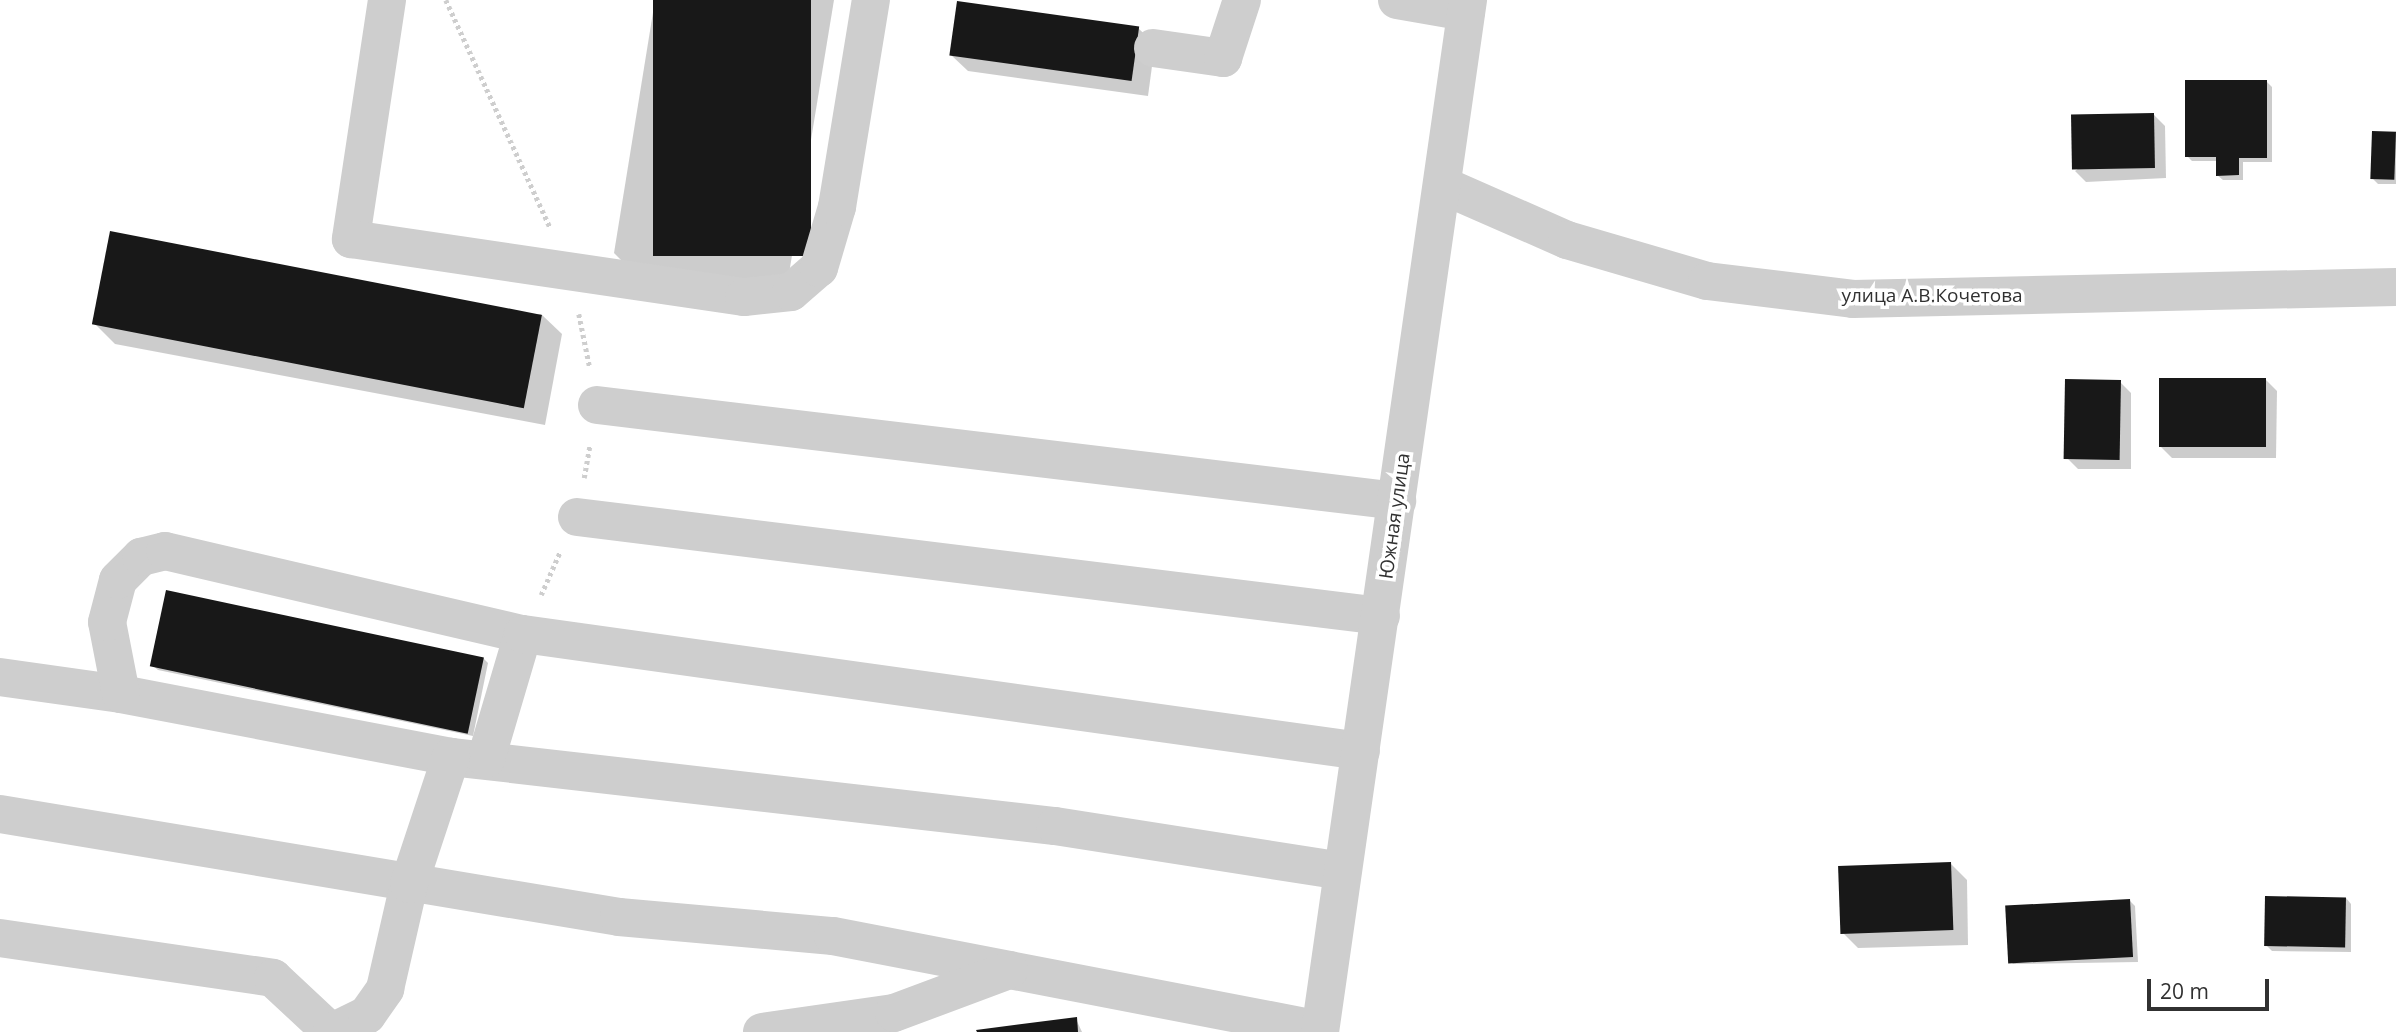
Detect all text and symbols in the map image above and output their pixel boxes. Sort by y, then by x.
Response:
street label: улица А.В.Кочетова [1841,285,2023,307]
street label: Южная улица [1375,452,1415,580]
scale bar [2151,965,2274,1009]
text: 20 m [2160,977,2209,1005]

